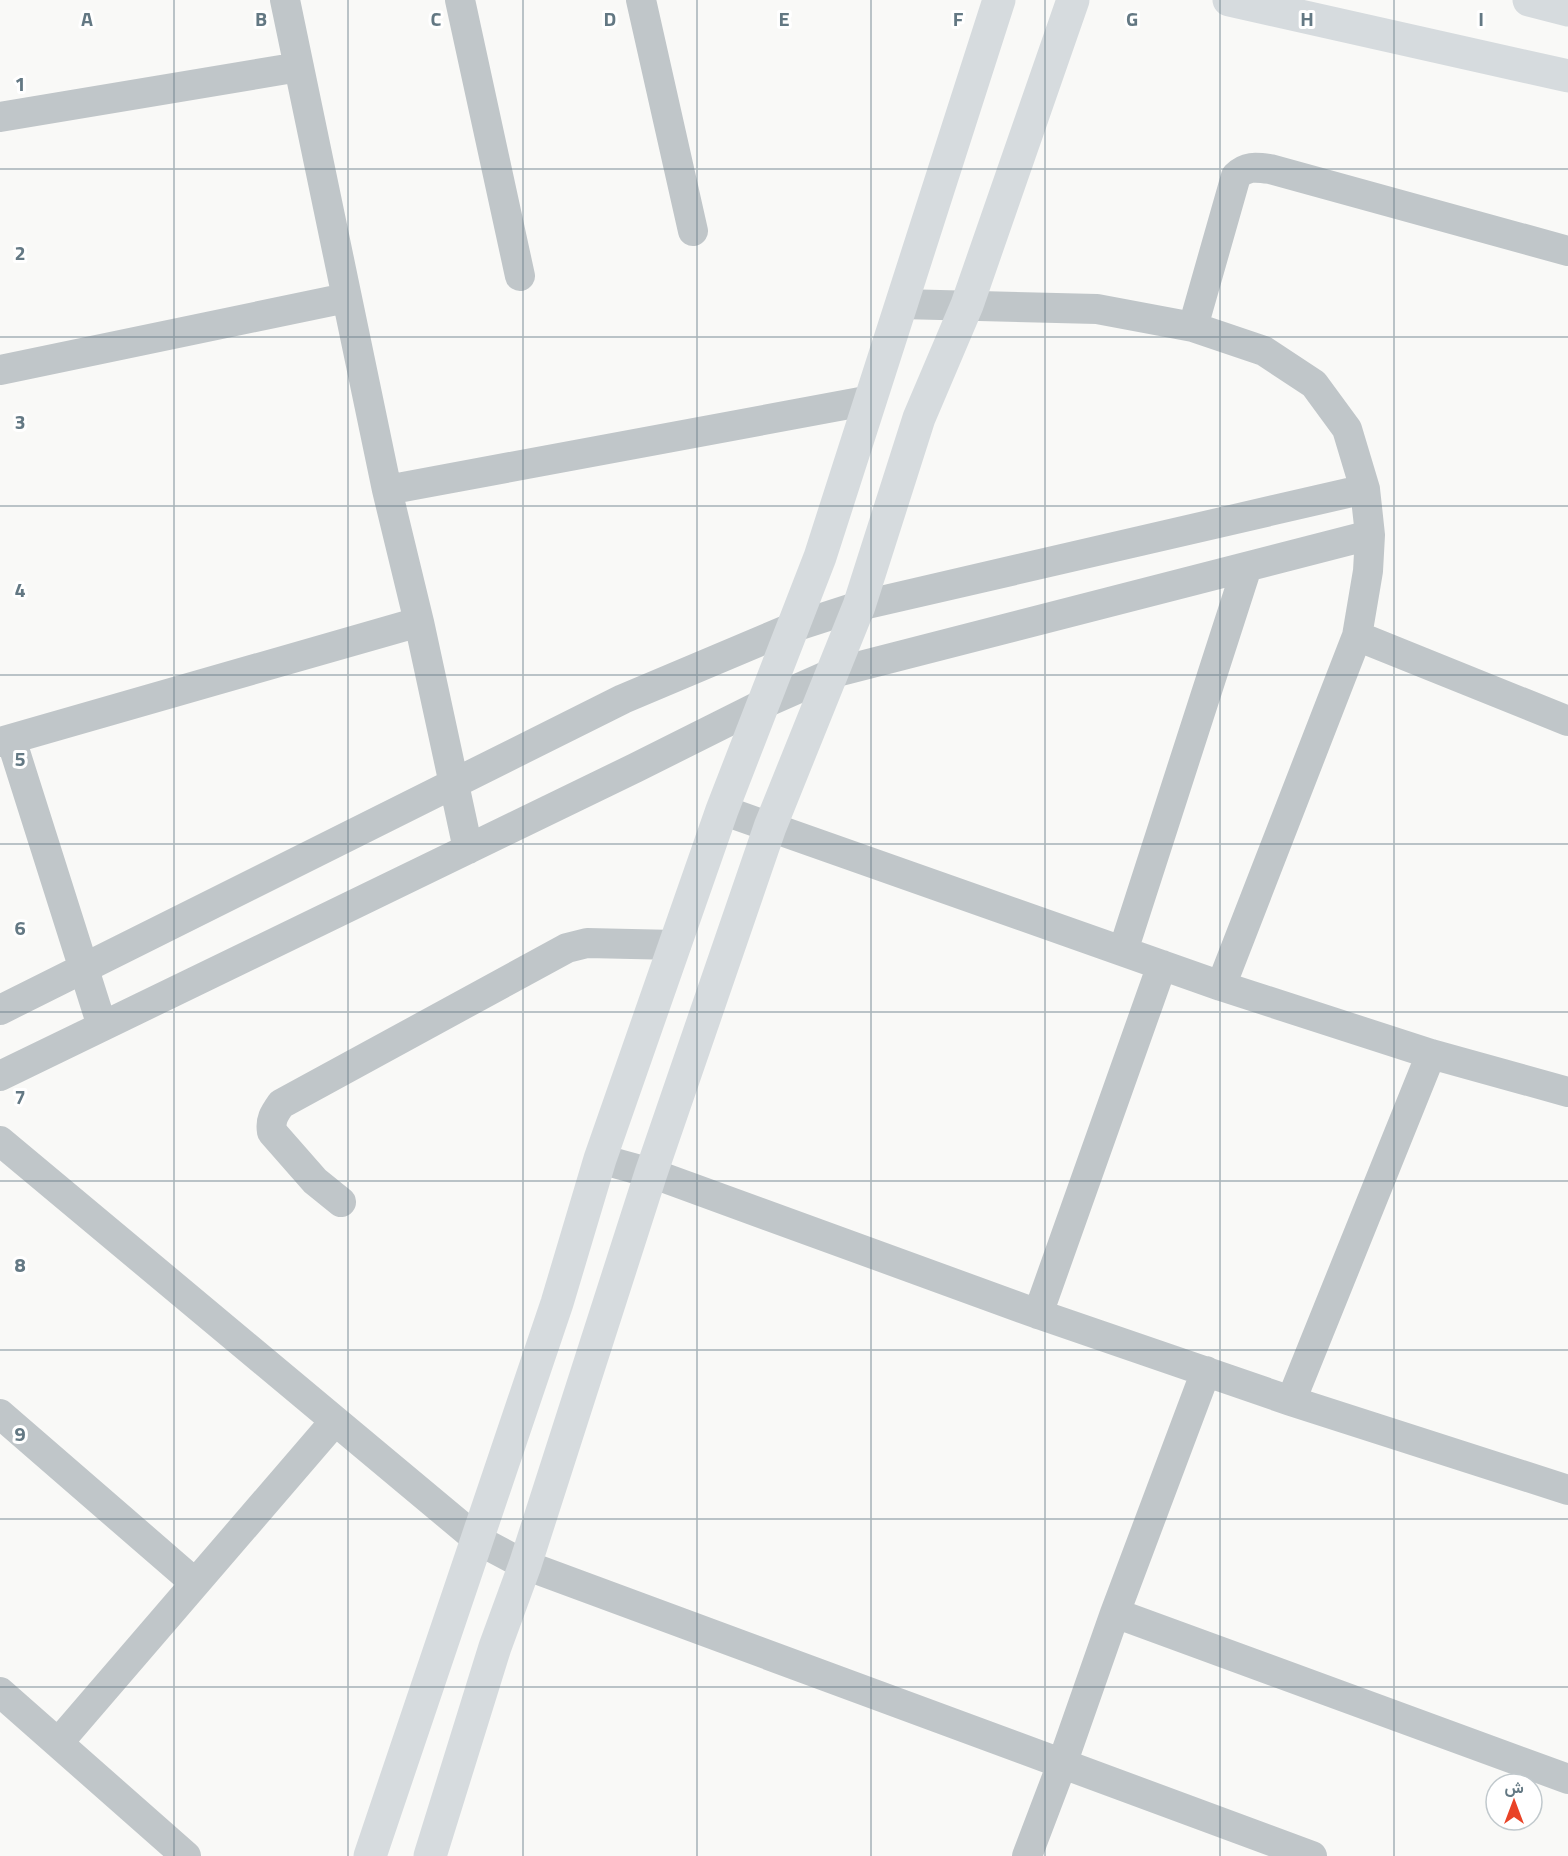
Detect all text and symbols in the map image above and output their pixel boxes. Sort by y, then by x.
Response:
text: A [81,3,93,34]
text: B [255,3,267,34]
text: C [431,3,442,34]
text: D [604,3,616,34]
text: E [778,3,790,34]
text: F [953,3,964,34]
text: G [1126,3,1138,34]
text: H [1300,3,1314,34]
text: I [1478,3,1484,34]
text: 1 [14,68,26,99]
text: 2 [14,237,26,268]
text: 3 [14,406,26,437]
text: 4 [14,574,26,605]
text: 5 [14,743,26,774]
text: 6 [14,912,26,943]
text: 7 [14,1081,26,1112]
text: 8 [14,1249,26,1280]
text: 9 [14,1418,26,1449]
north arrow [1484,1772,1544,1832]
text: ش [1504,1775,1524,1799]

